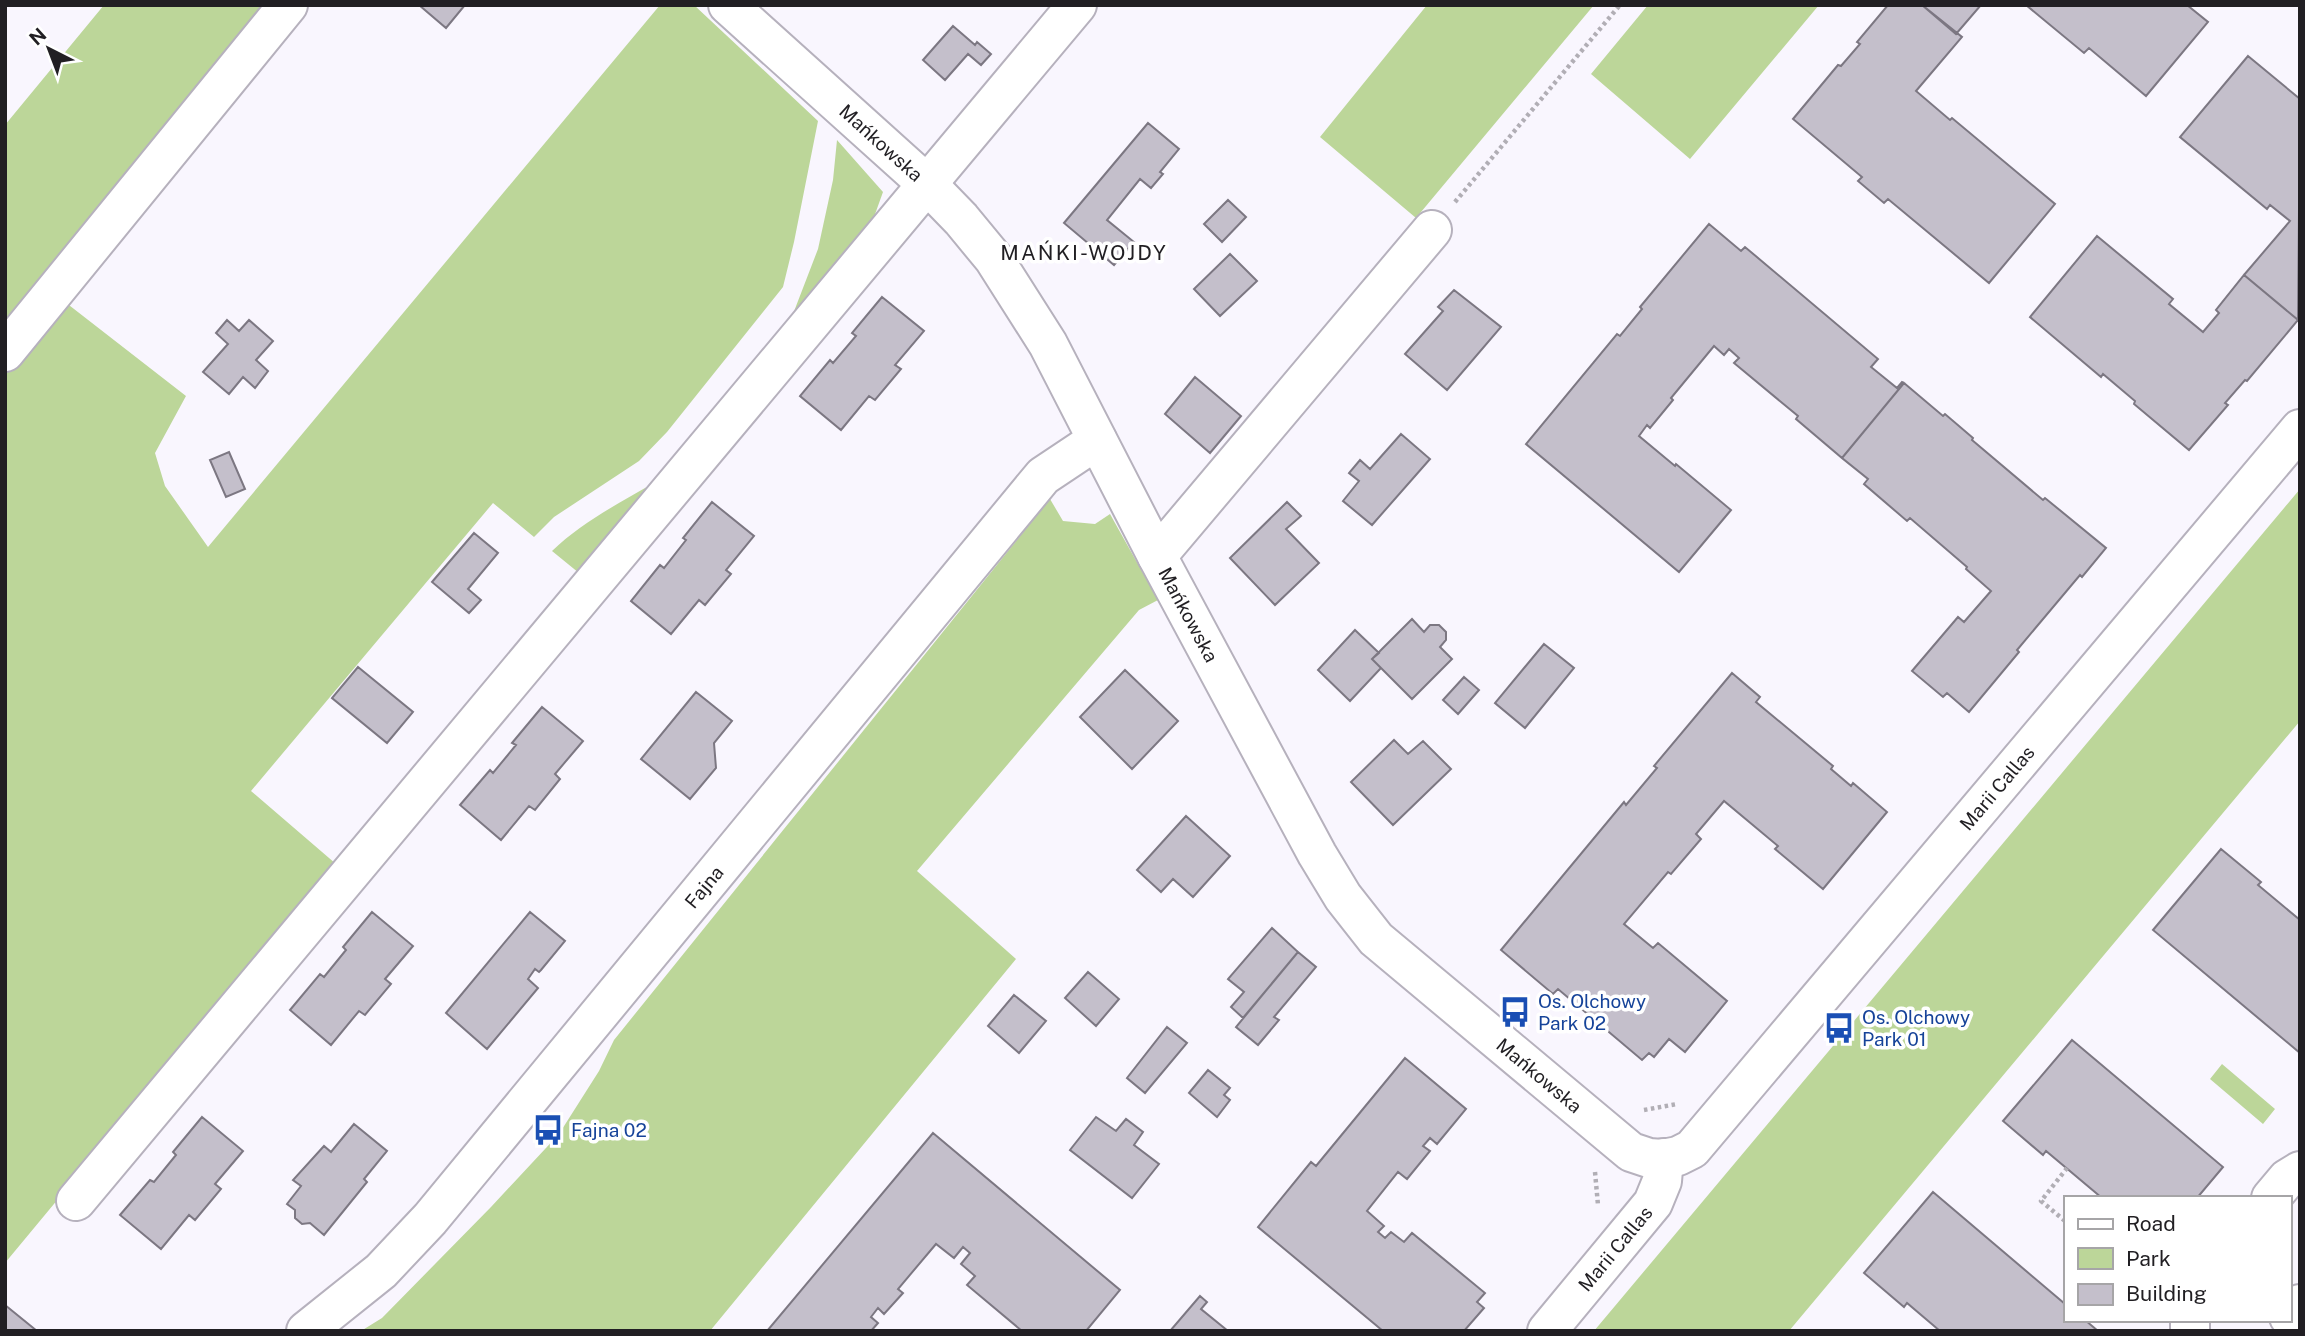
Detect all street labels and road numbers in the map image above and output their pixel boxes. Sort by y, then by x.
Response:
street label: Mańkowska [835,100,927,186]
street label: Mańkowska [1154,564,1223,666]
street label: Marii Callas [1955,741,2039,835]
street label: Fajna [680,861,728,913]
street label: Mańkowska [1492,1033,1586,1117]
street label: Marii Callas [1574,1202,1657,1295]

